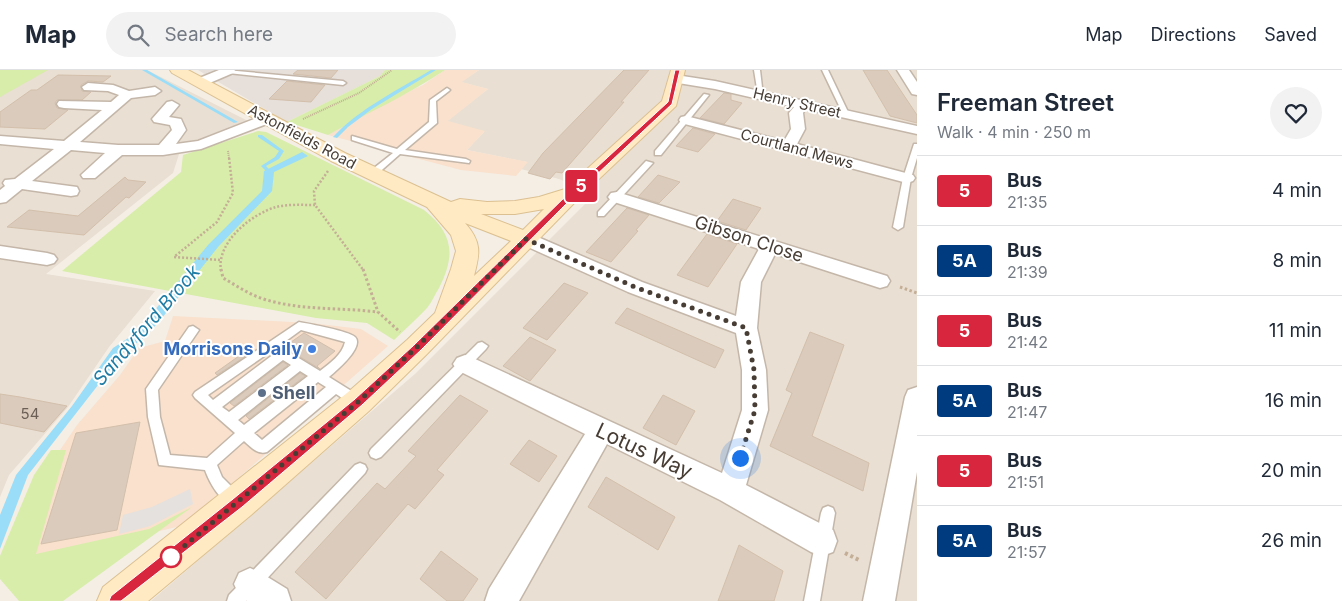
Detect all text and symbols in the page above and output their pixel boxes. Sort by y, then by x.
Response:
search box [106,12,456,57]
text: Map [25,20,76,49]
icon: search [124,21,152,49]
text: Search here [164,23,273,46]
text: Map [1085,24,1123,45]
text: Directions [1151,24,1236,45]
text: Saved [1264,24,1317,45]
street label: Henry Street [751,83,843,122]
button: heart [1270,87,1322,139]
text: Freeman Street [937,88,1114,117]
street label: Astonfields Road [245,100,360,173]
text: Walk · 4 min · 250 m [937,122,1091,142]
street label: Courtland Mews [739,124,856,173]
text: Bus [1007,169,1042,192]
line badge: 5 [565,170,597,202]
text: 5 [575,175,587,196]
text: 4 min [1272,179,1322,202]
text: 5 [959,180,970,201]
text: 21:35 [1007,192,1047,212]
street label: Gibson Close [692,211,806,266]
text: Bus [1007,239,1042,262]
text: 8 min [1272,249,1322,272]
text: 5A [952,250,977,271]
water label: Sandyford Brook [88,260,205,390]
text: 21:39 [1007,262,1048,282]
text: Bus [1007,309,1042,332]
text: 11 min [1269,319,1322,342]
text: 5 [959,320,970,341]
text: 21:42 [1007,332,1048,352]
place label: Morrisons Daily [163,338,302,359]
marker: Morrisons Daily [306,343,318,355]
text: Bus [1007,379,1042,402]
place label: Shell [272,382,315,403]
marker: Shell [256,387,268,399]
text: 16 min [1265,389,1322,412]
text: 5A [952,390,977,411]
text: 21:47 [1007,402,1047,422]
house number: 54 [21,404,39,423]
street label: Lotus Way [592,417,697,484]
your location [728,446,753,471]
text: Bus [1007,449,1042,472]
text: 20 min [1261,459,1322,482]
text: 5 [959,460,970,481]
text: 21:51 [1007,472,1044,492]
text: Bus [1007,519,1042,542]
text: 26 min [1261,529,1322,552]
text: 5A [952,530,977,551]
text: 21:57 [1007,542,1047,562]
unlabelled marker [160,546,182,568]

